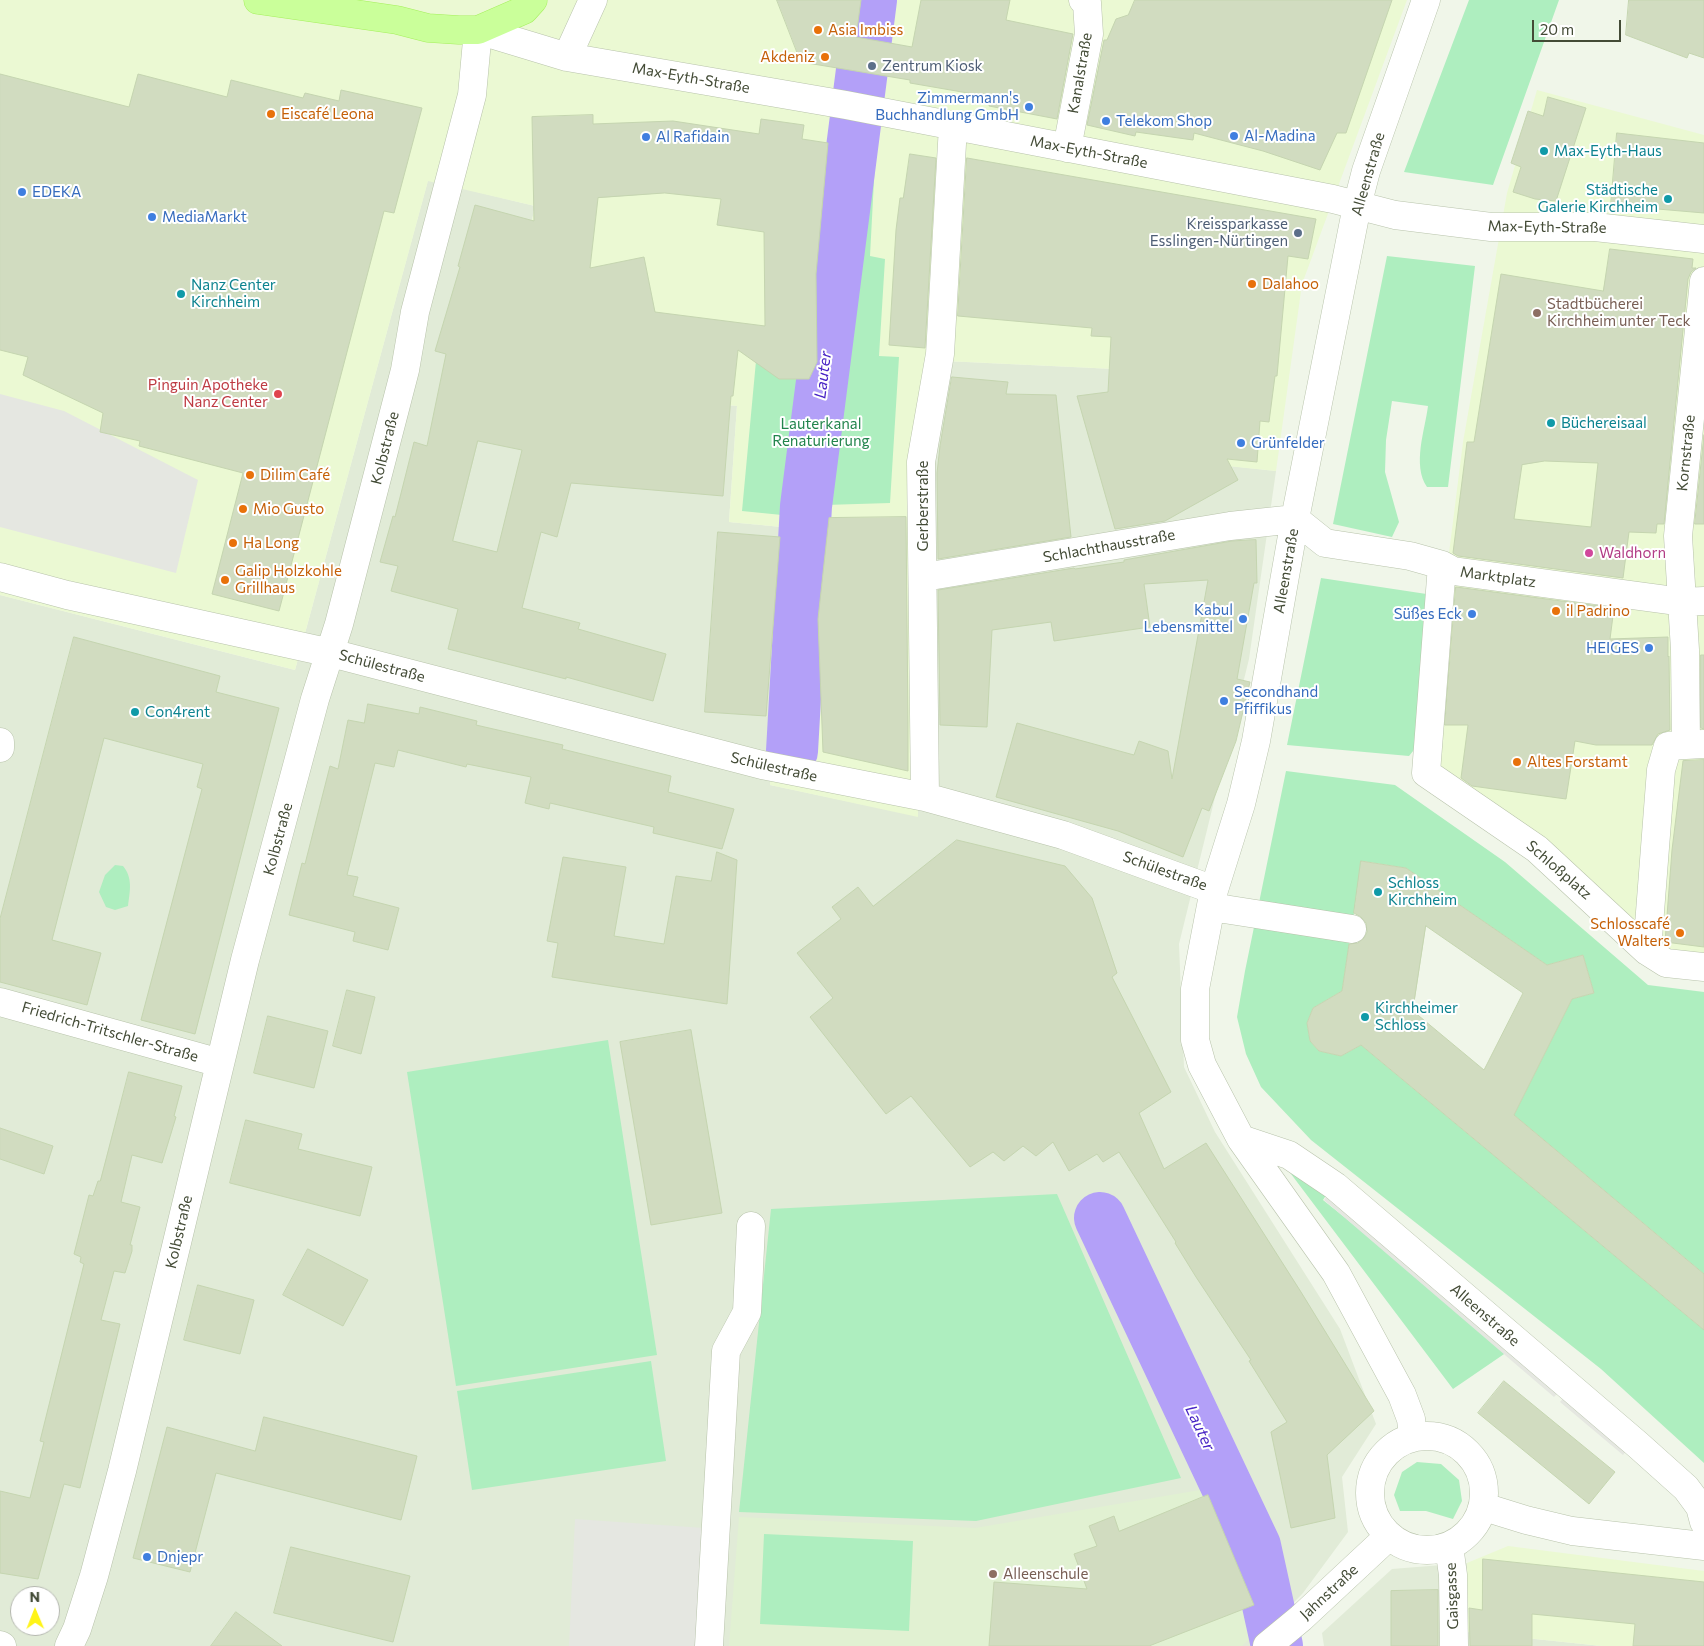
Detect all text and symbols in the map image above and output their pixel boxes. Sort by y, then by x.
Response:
scale bar [1534,10,1623,42]
text: 20 m [1540,20,1574,38]
place label: Asia Imbiss [828,21,903,39]
marker: Asia Imbiss [812,24,824,36]
street label: Kanalstraße [1064,31,1096,115]
place label: Akdeniz [760,48,815,66]
marker: Akdeniz [819,51,831,63]
place label: Zentrum Kiosk [882,57,983,75]
street label: Max-Eyth-Straße [631,59,751,97]
marker: Zentrum Kiosk [866,60,878,72]
place label: Zimmermann's Buchhandlung GmbH [875,89,1019,124]
marker: Zimmermann's Buchhandlung GmbH [1023,101,1035,113]
place label: Eiscafé Leona [281,105,374,123]
marker: Eiscafé Leona [265,108,277,120]
place label: Telekom Shop [1116,112,1212,130]
marker: Telekom Shop [1100,115,1112,127]
place label: Al-Madina [1244,127,1315,145]
place label: Al Rafidain [656,128,730,146]
marker: Al-Madina [1228,130,1240,142]
street label: Alleenstraße [1347,130,1389,218]
marker: Al Rafidain [640,131,652,143]
street label: Max-Eyth-Straße [1029,132,1149,172]
place label: Max-Eyth-Haus [1554,142,1662,160]
marker: Max-Eyth-Haus [1538,145,1550,157]
place label: Städtische Galerie Kirchheim [1538,181,1658,216]
place label: EDEKA [32,183,81,201]
marker: EDEKA [16,186,28,198]
marker: Städtische Galerie Kirchheim [1662,193,1674,205]
place label: MediaMarkt [162,208,247,226]
marker: MediaMarkt [146,211,158,223]
place label: Kreissparkasse Esslingen-Nürtingen [1150,215,1288,250]
street label: Max-Eyth-Straße [1487,217,1607,237]
marker: Kreissparkasse Esslingen-Nürtingen [1292,227,1304,239]
place label: Dalahoo [1262,275,1319,293]
place label: Nanz Center Kirchheim [191,276,276,311]
marker: Dalahoo [1246,278,1258,290]
marker: Nanz Center Kirchheim [175,288,187,300]
place label: Stadtbücherei Kirchheim unter Teck [1547,295,1691,330]
marker: Stadtbücherei Kirchheim unter Teck [1531,307,1543,319]
water label: Lauter [811,350,835,400]
place label: Pinguin Apotheke Nanz Center [148,376,268,411]
marker: Pinguin Apotheke Nanz Center [272,388,284,400]
street label: Kolbstraße [367,410,403,486]
place label: Büchereisaal [1561,414,1647,432]
street label: Kornstraße [1673,414,1699,492]
park label: Lauterkanal Renaturierung [772,415,870,450]
marker: Büchereisaal [1545,417,1557,429]
place label: Grünfelder [1251,434,1325,452]
marker: Grünfelder [1235,437,1247,449]
street label: Gerberstraße [914,460,932,552]
place label: Dilim Café [260,466,330,484]
marker: Dilim Café [244,469,256,481]
place label: Mio Gusto [253,500,324,518]
marker: Mio Gusto [237,503,249,515]
street label: Schlachthausstraße [1042,526,1176,566]
street label: Alleenstraße [1270,527,1302,615]
place label: Ha Long [243,534,299,552]
marker: Ha Long [227,537,239,549]
place label: Waldhorn [1599,544,1666,562]
marker: Waldhorn [1583,547,1595,559]
place label: Galip Holzkohle Grillhaus [235,562,342,597]
street label: Marktplatz [1459,563,1537,591]
marker: Galip Holzkohle Grillhaus [219,574,231,586]
place label: Kabul Lebensmittel [1143,601,1233,636]
place label: il Padrino [1566,602,1630,620]
place label: Süßes Eck [1394,605,1462,623]
marker: il Padrino [1550,605,1562,617]
marker: Süßes Eck [1466,608,1478,620]
marker: Kabul Lebensmittel [1237,613,1249,625]
place label: HEIGES [1586,639,1639,657]
marker: HEIGES [1643,642,1655,654]
street label: Schülestraße [337,646,427,686]
place label: Secondhand Pfiffikus [1234,683,1318,718]
marker: Secondhand Pfiffikus [1218,695,1230,707]
place label: Con4rent [145,703,210,721]
marker: Con4rent [129,706,141,718]
street label: Schülestraße [729,748,819,786]
place label: Altes Forstamt [1527,753,1628,771]
marker: Altes Forstamt [1511,756,1523,768]
street label: Kolbstraße [260,801,296,877]
street label: Schloßplatz [1523,837,1595,903]
street label: Schülestraße [1120,847,1210,895]
place label: Schloss Kirchheim [1388,874,1457,909]
marker: Schloss Kirchheim [1372,886,1384,898]
place label: Schlosscafé Walters [1590,915,1670,950]
marker: Schlosscafé Walters [1674,927,1686,939]
street label: Friedrich-Tritschler-Straße [20,998,200,1066]
place label: Kirchheimer Schloss [1375,999,1458,1034]
marker: Kirchheimer Schloss [1359,1011,1371,1023]
street label: Kolbstraße [162,1194,196,1270]
street label: Alleenstraße [1447,1280,1523,1350]
water label: Lauter [1181,1402,1219,1454]
place label: Dnjepr [157,1548,203,1566]
marker: Dnjepr [141,1551,153,1563]
street label: Jahnstraße [1296,1561,1362,1623]
street label: Gaisgasse [1442,1562,1462,1630]
place label: Alleenschule [1003,1565,1088,1583]
marker: Alleenschule [987,1568,999,1580]
north arrow [10,1586,60,1636]
text: N [29,1588,40,1605]

